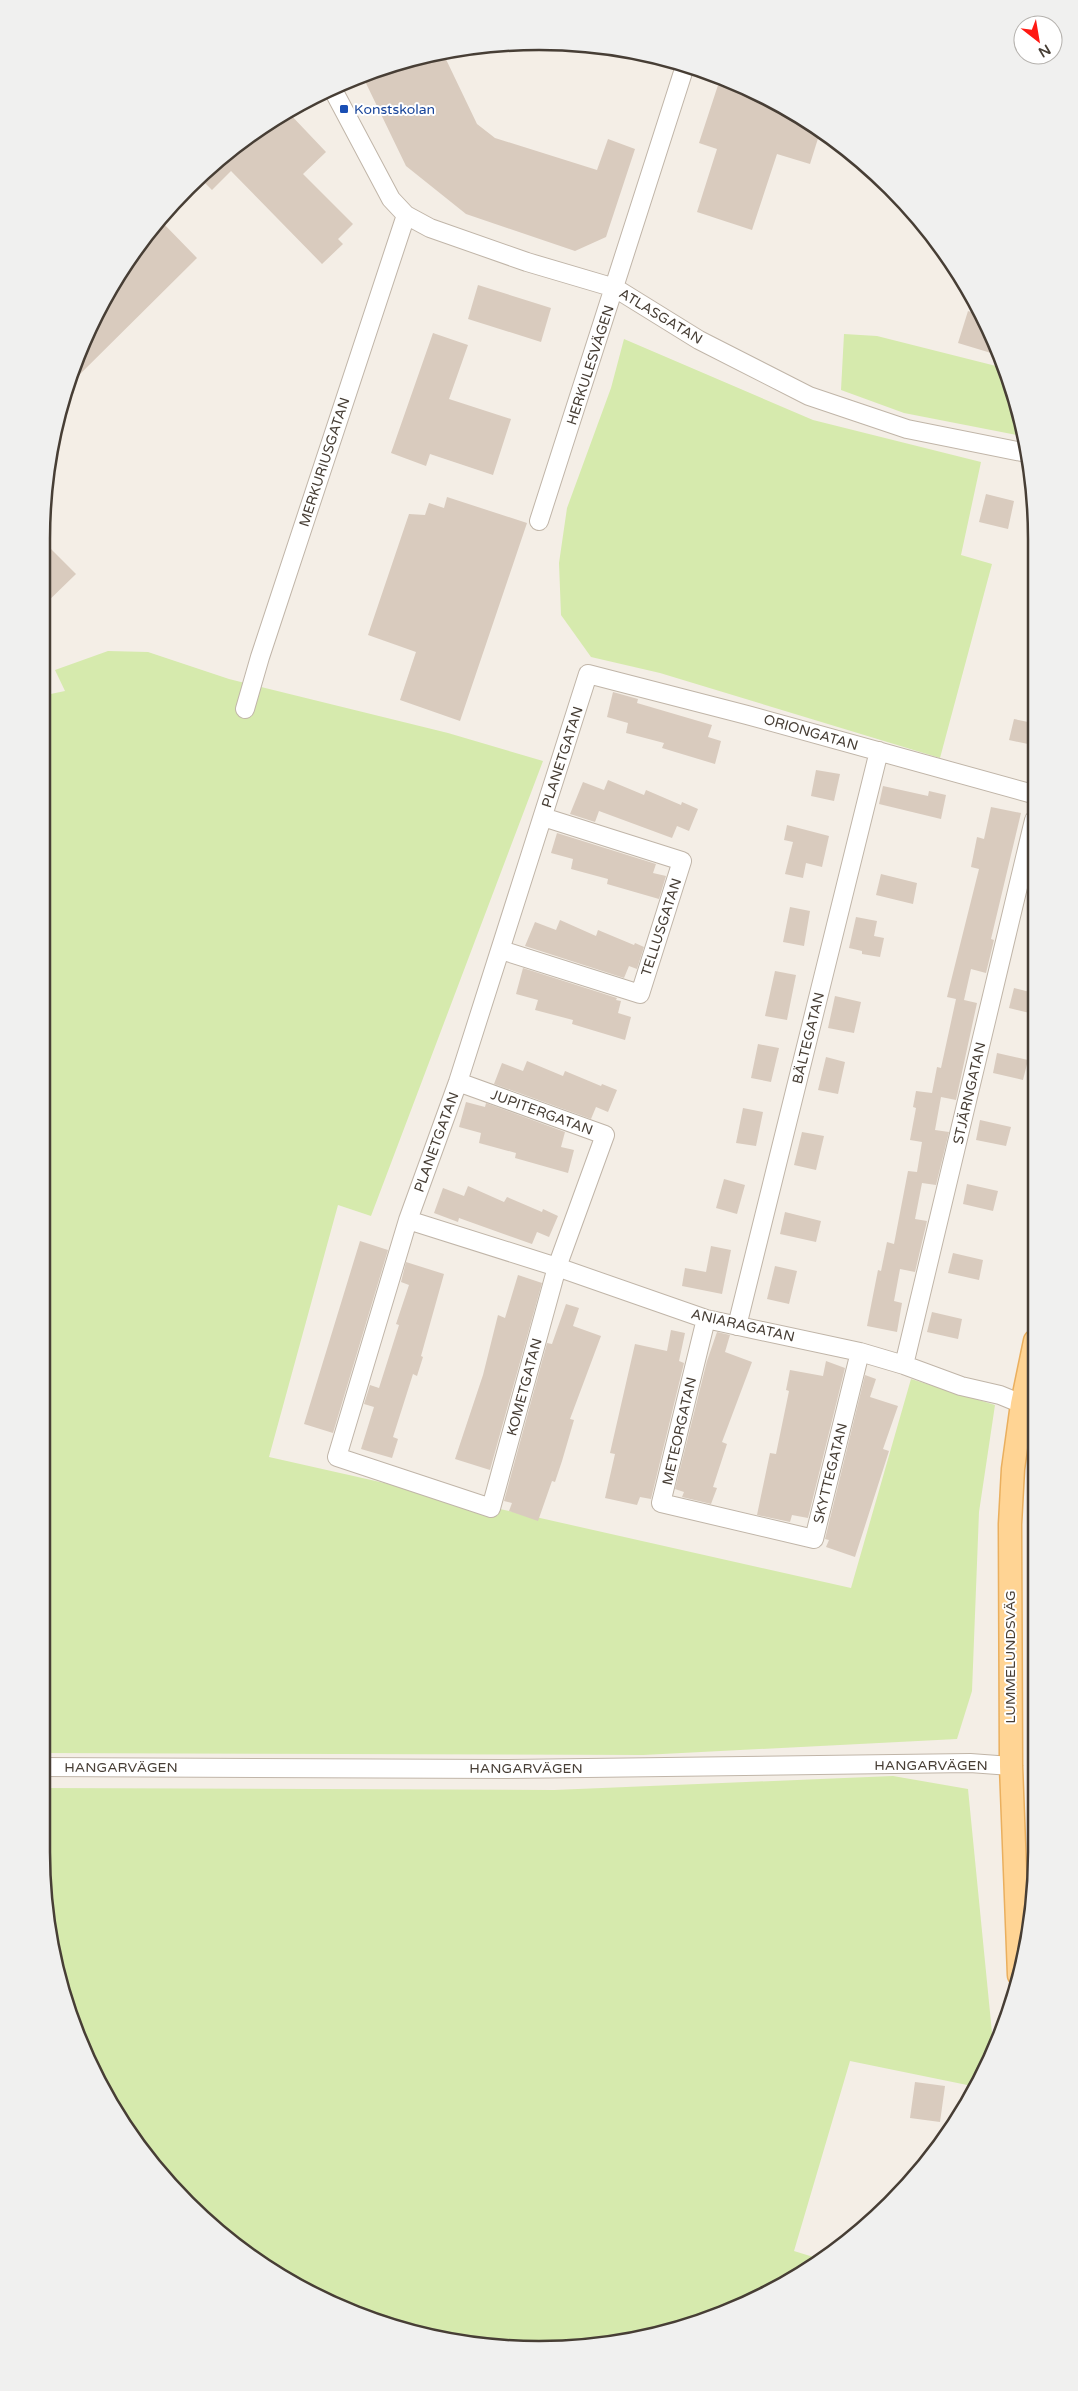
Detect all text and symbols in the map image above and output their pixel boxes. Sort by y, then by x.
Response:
north arrow [1013,15,1063,65]
text: N [1035,41,1054,61]
place label: Konstskolan [354,101,435,118]
marker: Konstskolan [338,103,350,115]
street label: ATLASGATAN [616,285,706,348]
street label: HERKULESVÄGEN [563,303,618,427]
street label: MERKURIUSGATAN [296,395,353,529]
street label: PLANETGATAN [538,704,587,810]
street label: ORIONGATAN [762,711,860,754]
street label: TELLUSGATAN [638,876,685,978]
street label: BÄLTEGATAN [789,990,828,1086]
street label: STJÄRNGATAN [949,1040,990,1146]
street label: JUPITERGATAN [488,1086,595,1139]
street label: PLANETGATAN [410,1090,463,1195]
street label: ANIARAGATAN [689,1305,796,1346]
street label: KOMETGATAN [503,1336,546,1438]
street label: METEORGATAN [659,1375,700,1487]
street label: SKYTTEGATAN [810,1421,851,1525]
street label: LUMMELUNDSVÄG [1002,1590,1019,1724]
street label: HANGARVÄGEN [874,1757,988,1774]
street label: HANGARVÄGEN [64,1759,178,1776]
street label: HANGARVÄGEN [469,1760,583,1777]

